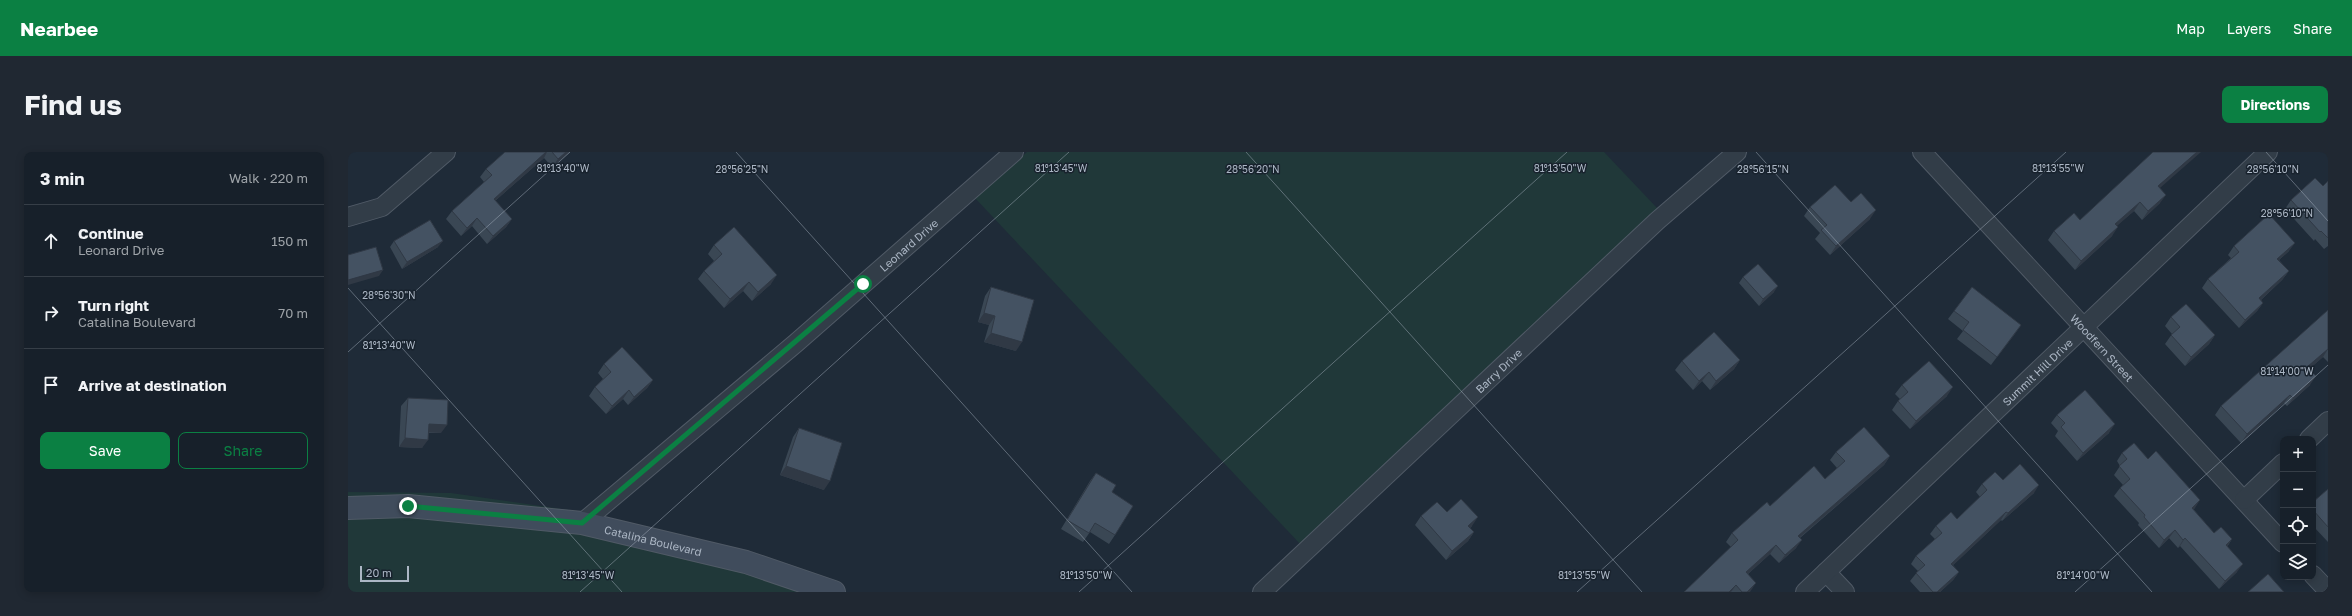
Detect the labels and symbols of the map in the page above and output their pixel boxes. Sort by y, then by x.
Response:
text: 81°13'40"W [537,162,590,174]
text: 81°13'45"W [1035,162,1088,174]
text: 81°13'50"W [1534,162,1587,174]
text: 81°13'55"W [2032,162,2085,174]
text: 28°56'25"N [716,163,768,175]
text: 28°56'20"N [1226,163,1280,175]
text: 28°56'15"N [1737,163,1789,175]
text: 28°56'10"N [2247,163,2299,175]
text: 28°56'10"N [2261,207,2313,219]
street label: Leonard Drive [877,216,940,274]
route start [854,275,872,293]
text: 28°56'30"N [362,289,416,301]
street label: Woodfern Street [2068,311,2137,384]
street label: Summit Hill Drive [1999,335,2075,408]
text: 81°13'40"W [363,339,416,351]
street label: Barry Drive [1472,345,1524,395]
text: 81°14'00"W [2260,365,2314,377]
route end [399,497,417,515]
street label: Catalina Boulevard [603,522,703,558]
scale bar [360,564,409,583]
text: 81°13'45"W [562,569,615,581]
text: 81°13'50"W [1060,569,1113,581]
text: 81°13'55"W [1558,569,1611,581]
text: 81°14'00"W [2056,569,2110,581]

